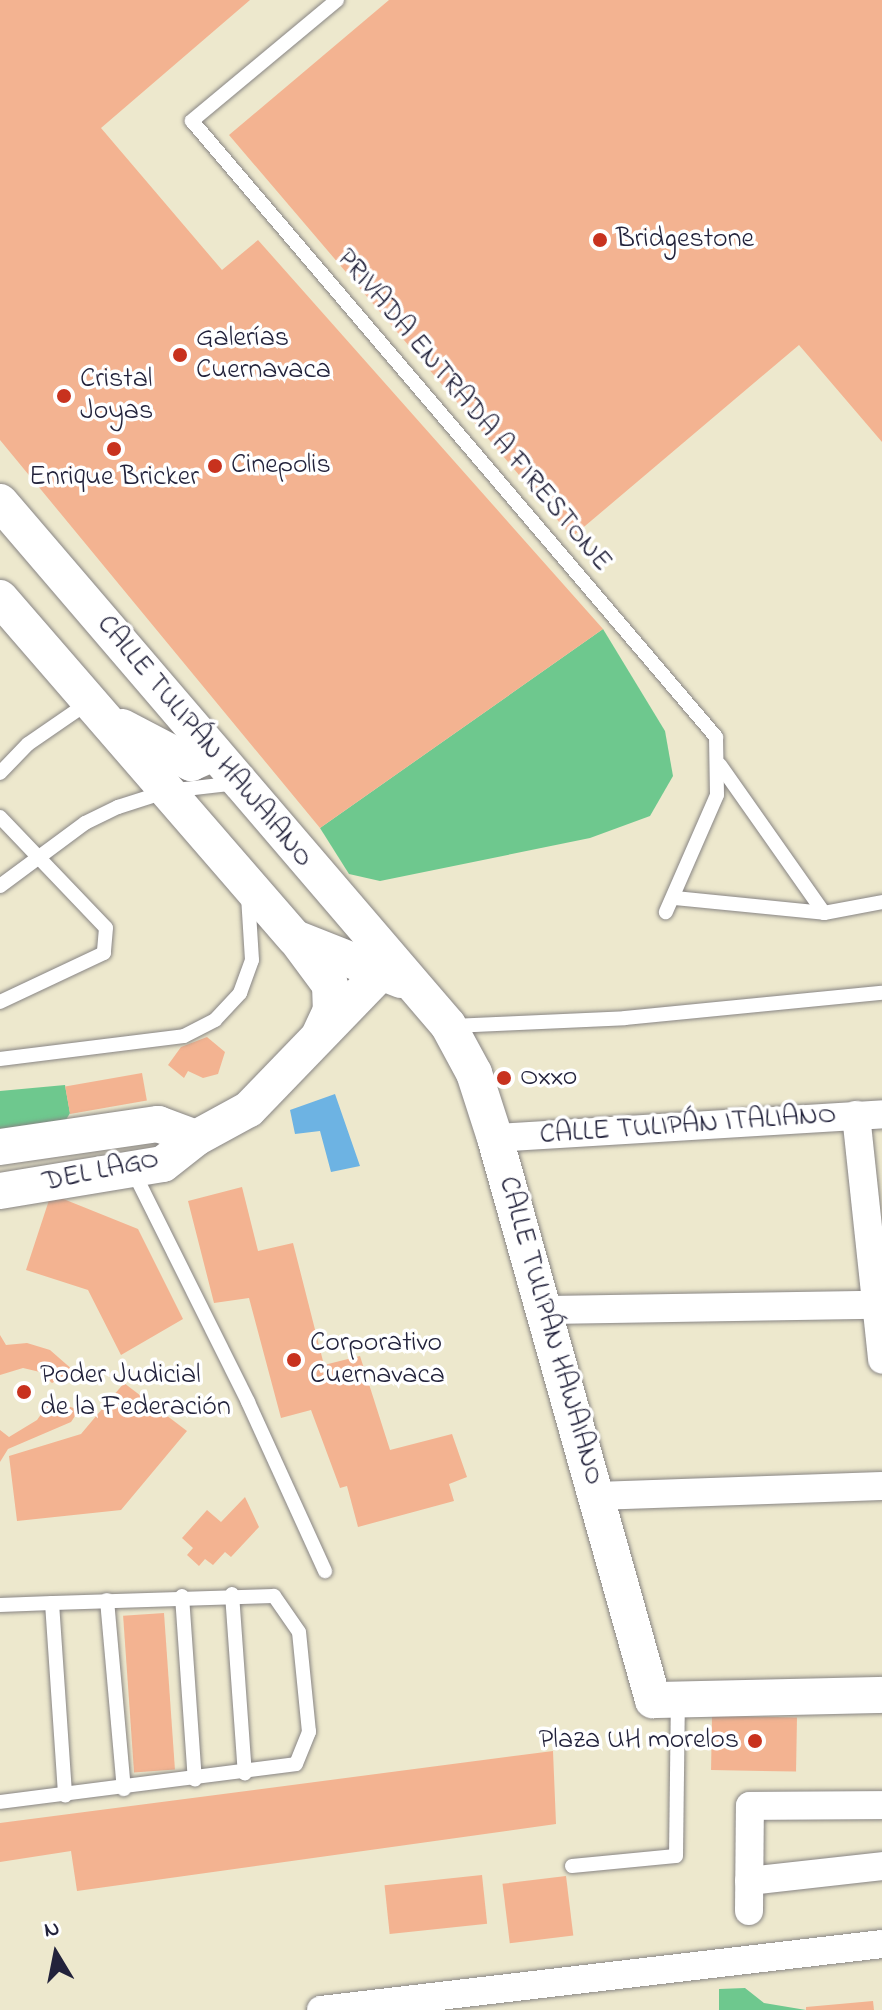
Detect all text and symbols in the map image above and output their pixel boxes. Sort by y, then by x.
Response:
place label: Bridgestone [616,223,754,257]
marker: Bridgestone [591,231,609,249]
street label: PRIVADA ENTRADA A FIRESTONE [328,243,618,579]
place label: Galerías Cuernavaca [196,322,331,388]
marker: Galerías Cuernavaca [171,346,189,364]
place label: Cristal Joyas [80,363,153,429]
marker: Cristal Joyas [55,387,73,405]
marker: Enrique Bricker [105,440,123,458]
place label: Cinepolis [231,449,331,483]
marker: Cinepolis [206,457,224,475]
place label: Enrique Bricker [29,461,199,495]
street label: CALLE TULIPÁN HAWAIANO [89,609,319,875]
place label: Oxxo [520,1061,577,1095]
marker: Oxxo [495,1069,513,1087]
street label: CALLE TULIPÁN ITALIANO [539,1099,837,1153]
street label: DEL LAGO [40,1143,162,1201]
street label: CALLE TULIPÁN HAWAIANO [490,1173,610,1489]
place label: Corporativo Cuernavaca [310,1327,445,1393]
marker: Corporativo Cuernavaca [285,1351,303,1369]
place label: Poder Judicial de la Federación [40,1359,231,1425]
marker: Poder Judicial de la Federación [15,1383,33,1401]
place label: Plaza UH morelos [539,1724,739,1758]
marker: Plaza UH morelos [746,1732,764,1750]
text: N [42,1913,62,1947]
north arrow [16,1914,96,1994]

